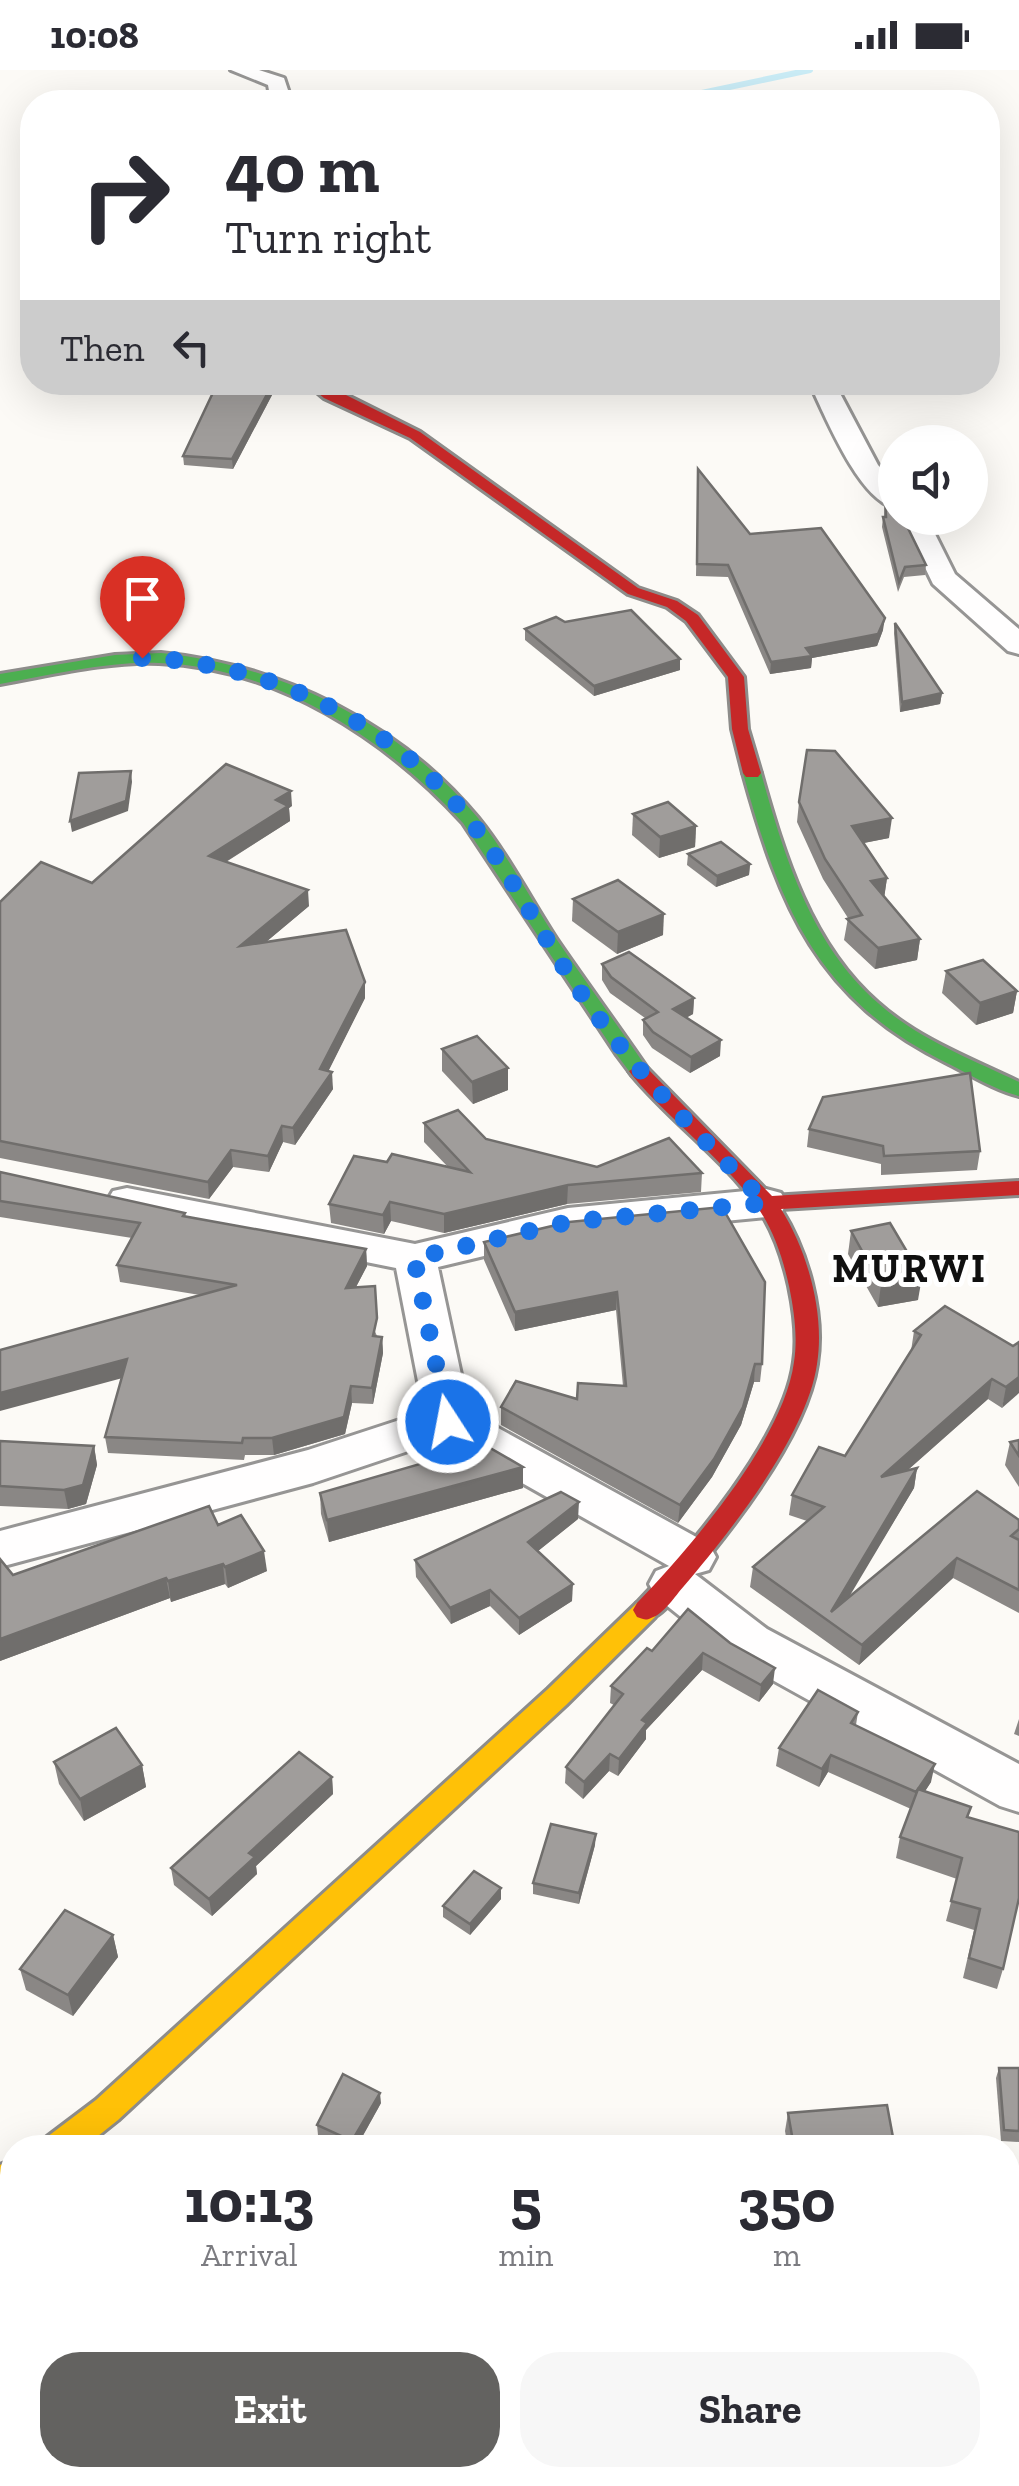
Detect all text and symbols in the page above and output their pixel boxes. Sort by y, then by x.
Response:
text: 10:08 [50,12,139,58]
text: 40 m [225,126,380,210]
icon: right [60,130,190,260]
text: Turn right [225,211,431,265]
icon: left [164,320,219,375]
text: Then [60,325,144,371]
map controls [878,425,988,535]
button: sound [878,425,988,535]
pin [100,556,185,659]
icon: arrive [115,571,170,626]
district label: MURWI [832,1244,988,1292]
position arrow [396,1370,500,1474]
text: 10:13 [184,2165,314,2237]
text: 5 [510,2165,542,2237]
text: 350 [738,2165,836,2237]
text: Arrival [201,2236,297,2274]
text: min [499,2236,553,2274]
text: m [773,2236,801,2274]
button: Exit [40,2352,500,2467]
button: Share [520,2352,980,2467]

